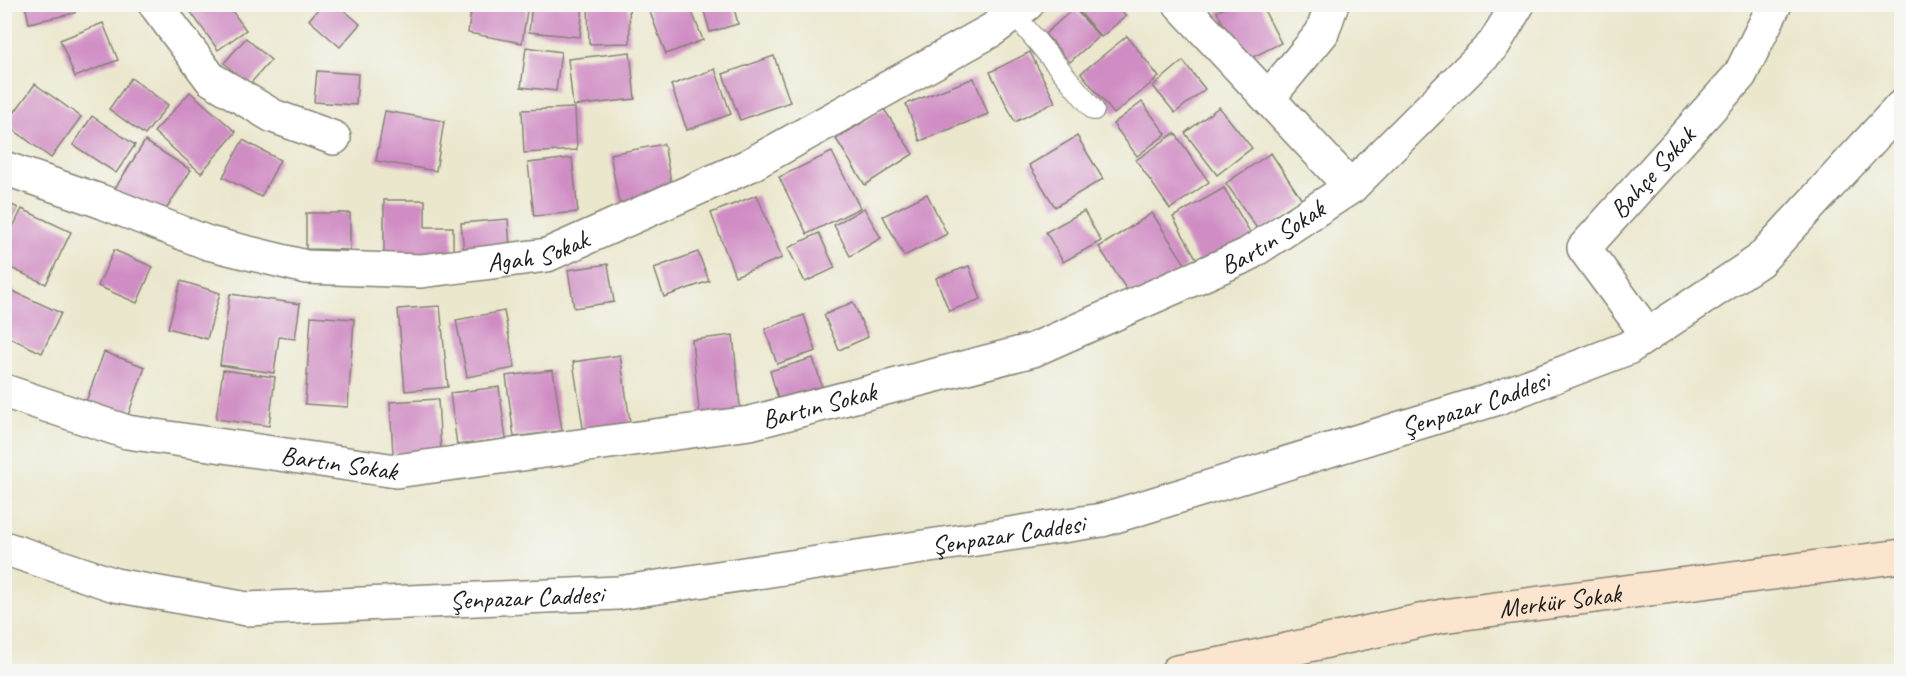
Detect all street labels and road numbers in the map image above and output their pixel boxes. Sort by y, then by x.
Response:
street label: Bahçe Sokak [1602,118,1703,225]
street label: Bartın Sokak [1215,191,1333,281]
street label: Agah Sokak [485,221,596,279]
street label: Şenpazar Caddesi [1397,362,1557,443]
street label: Bartın Sokak [758,374,882,436]
street label: Bartın Sokak [279,438,402,488]
street label: Şenpazar Caddesi [930,506,1090,562]
street label: Merkür Sokak [1497,576,1625,625]
street label: Şenpazar Caddesi [449,577,607,617]

